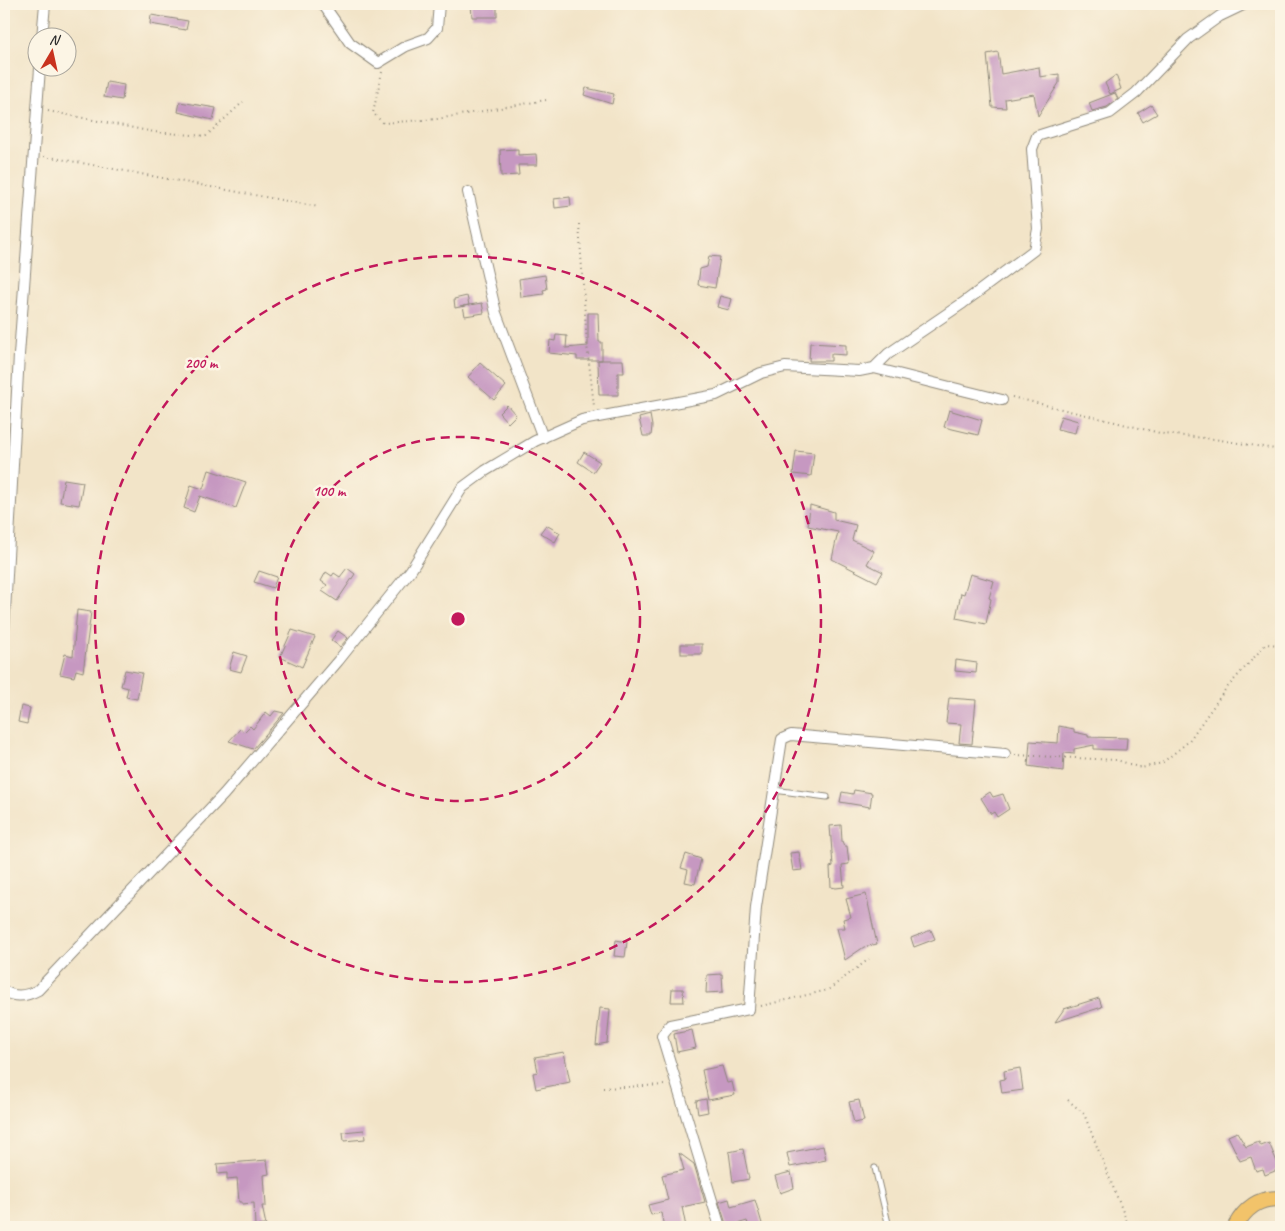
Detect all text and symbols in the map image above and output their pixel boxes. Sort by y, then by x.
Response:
north arrow [28,28,78,78]
text: N [48,31,62,49]
text: 200 m [185,354,219,373]
text: 100 m [313,482,347,501]
centre of rings [449,610,467,628]

